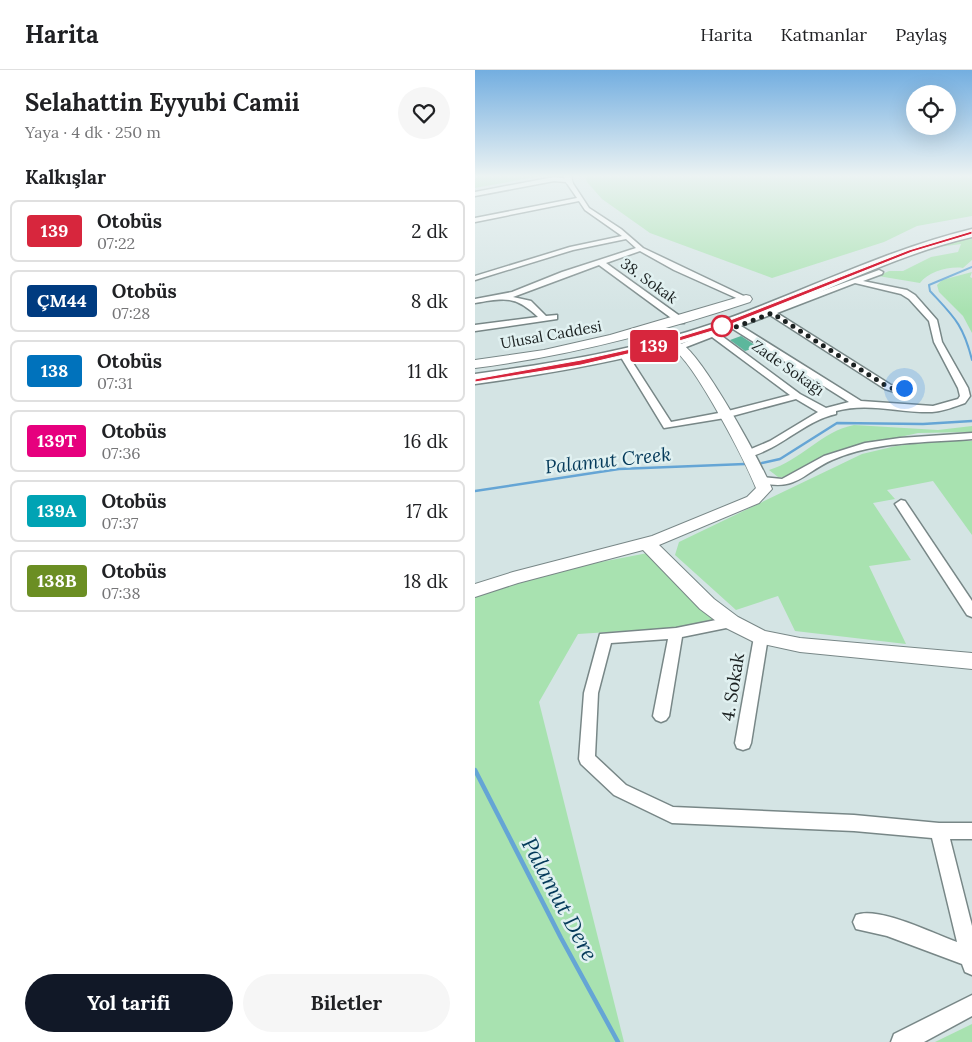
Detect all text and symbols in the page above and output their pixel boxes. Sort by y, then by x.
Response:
text: Harita [25,19,99,50]
text: Harita [700,23,752,46]
text: Katmanlar [780,23,867,46]
text: Paylaş [895,23,947,46]
map controls [906,85,956,135]
button: locate [906,85,956,135]
text: Selahattin Eyyubi Camii [25,87,300,118]
button: heart [398,87,450,139]
text: Yaya · 4 dk · 250 m [25,122,161,142]
text: Kalkışlar [25,165,106,189]
text: Otobüs [97,209,162,233]
text: 139 [41,219,68,242]
text: 2 dk [411,219,448,243]
text: 07:22 [97,233,135,253]
street label: 38. Sokak [617,254,681,308]
text: Otobüs [112,279,177,303]
text: ÇM44 [37,289,87,312]
text: 8 dk [411,289,448,313]
text: 07:28 [112,303,150,323]
unlabelled marker [711,315,733,337]
street label: Ulusal Caddesi [499,316,603,353]
line badge: 139 [625,330,683,362]
text: 139 [640,334,668,357]
street label: Zade Sokağı [748,336,828,399]
text: Otobüs [97,349,162,373]
text: 138 [41,359,68,382]
text: 11 dk [408,359,448,383]
text: 07:31 [97,373,133,393]
your location [892,376,917,401]
text: Otobüs [101,419,166,443]
text: 139T [37,429,76,452]
text: 16 dk [404,429,448,453]
water label: Palamut Creek [544,441,672,479]
text: 07:36 [101,443,141,463]
text: Otobüs [101,489,166,513]
text: 139A [37,499,76,522]
text: 17 dk [406,499,448,523]
text: 07:37 [101,513,138,533]
text: Otobüs [102,559,167,583]
text: 138B [37,569,77,592]
text: 18 dk [404,569,448,593]
text: 07:38 [102,583,140,603]
street label: 4. Sokak [716,651,749,722]
water label: Palamut Dere [516,832,604,966]
button: Yol tarifi [25,974,233,1032]
button: Biletler [243,974,450,1032]

